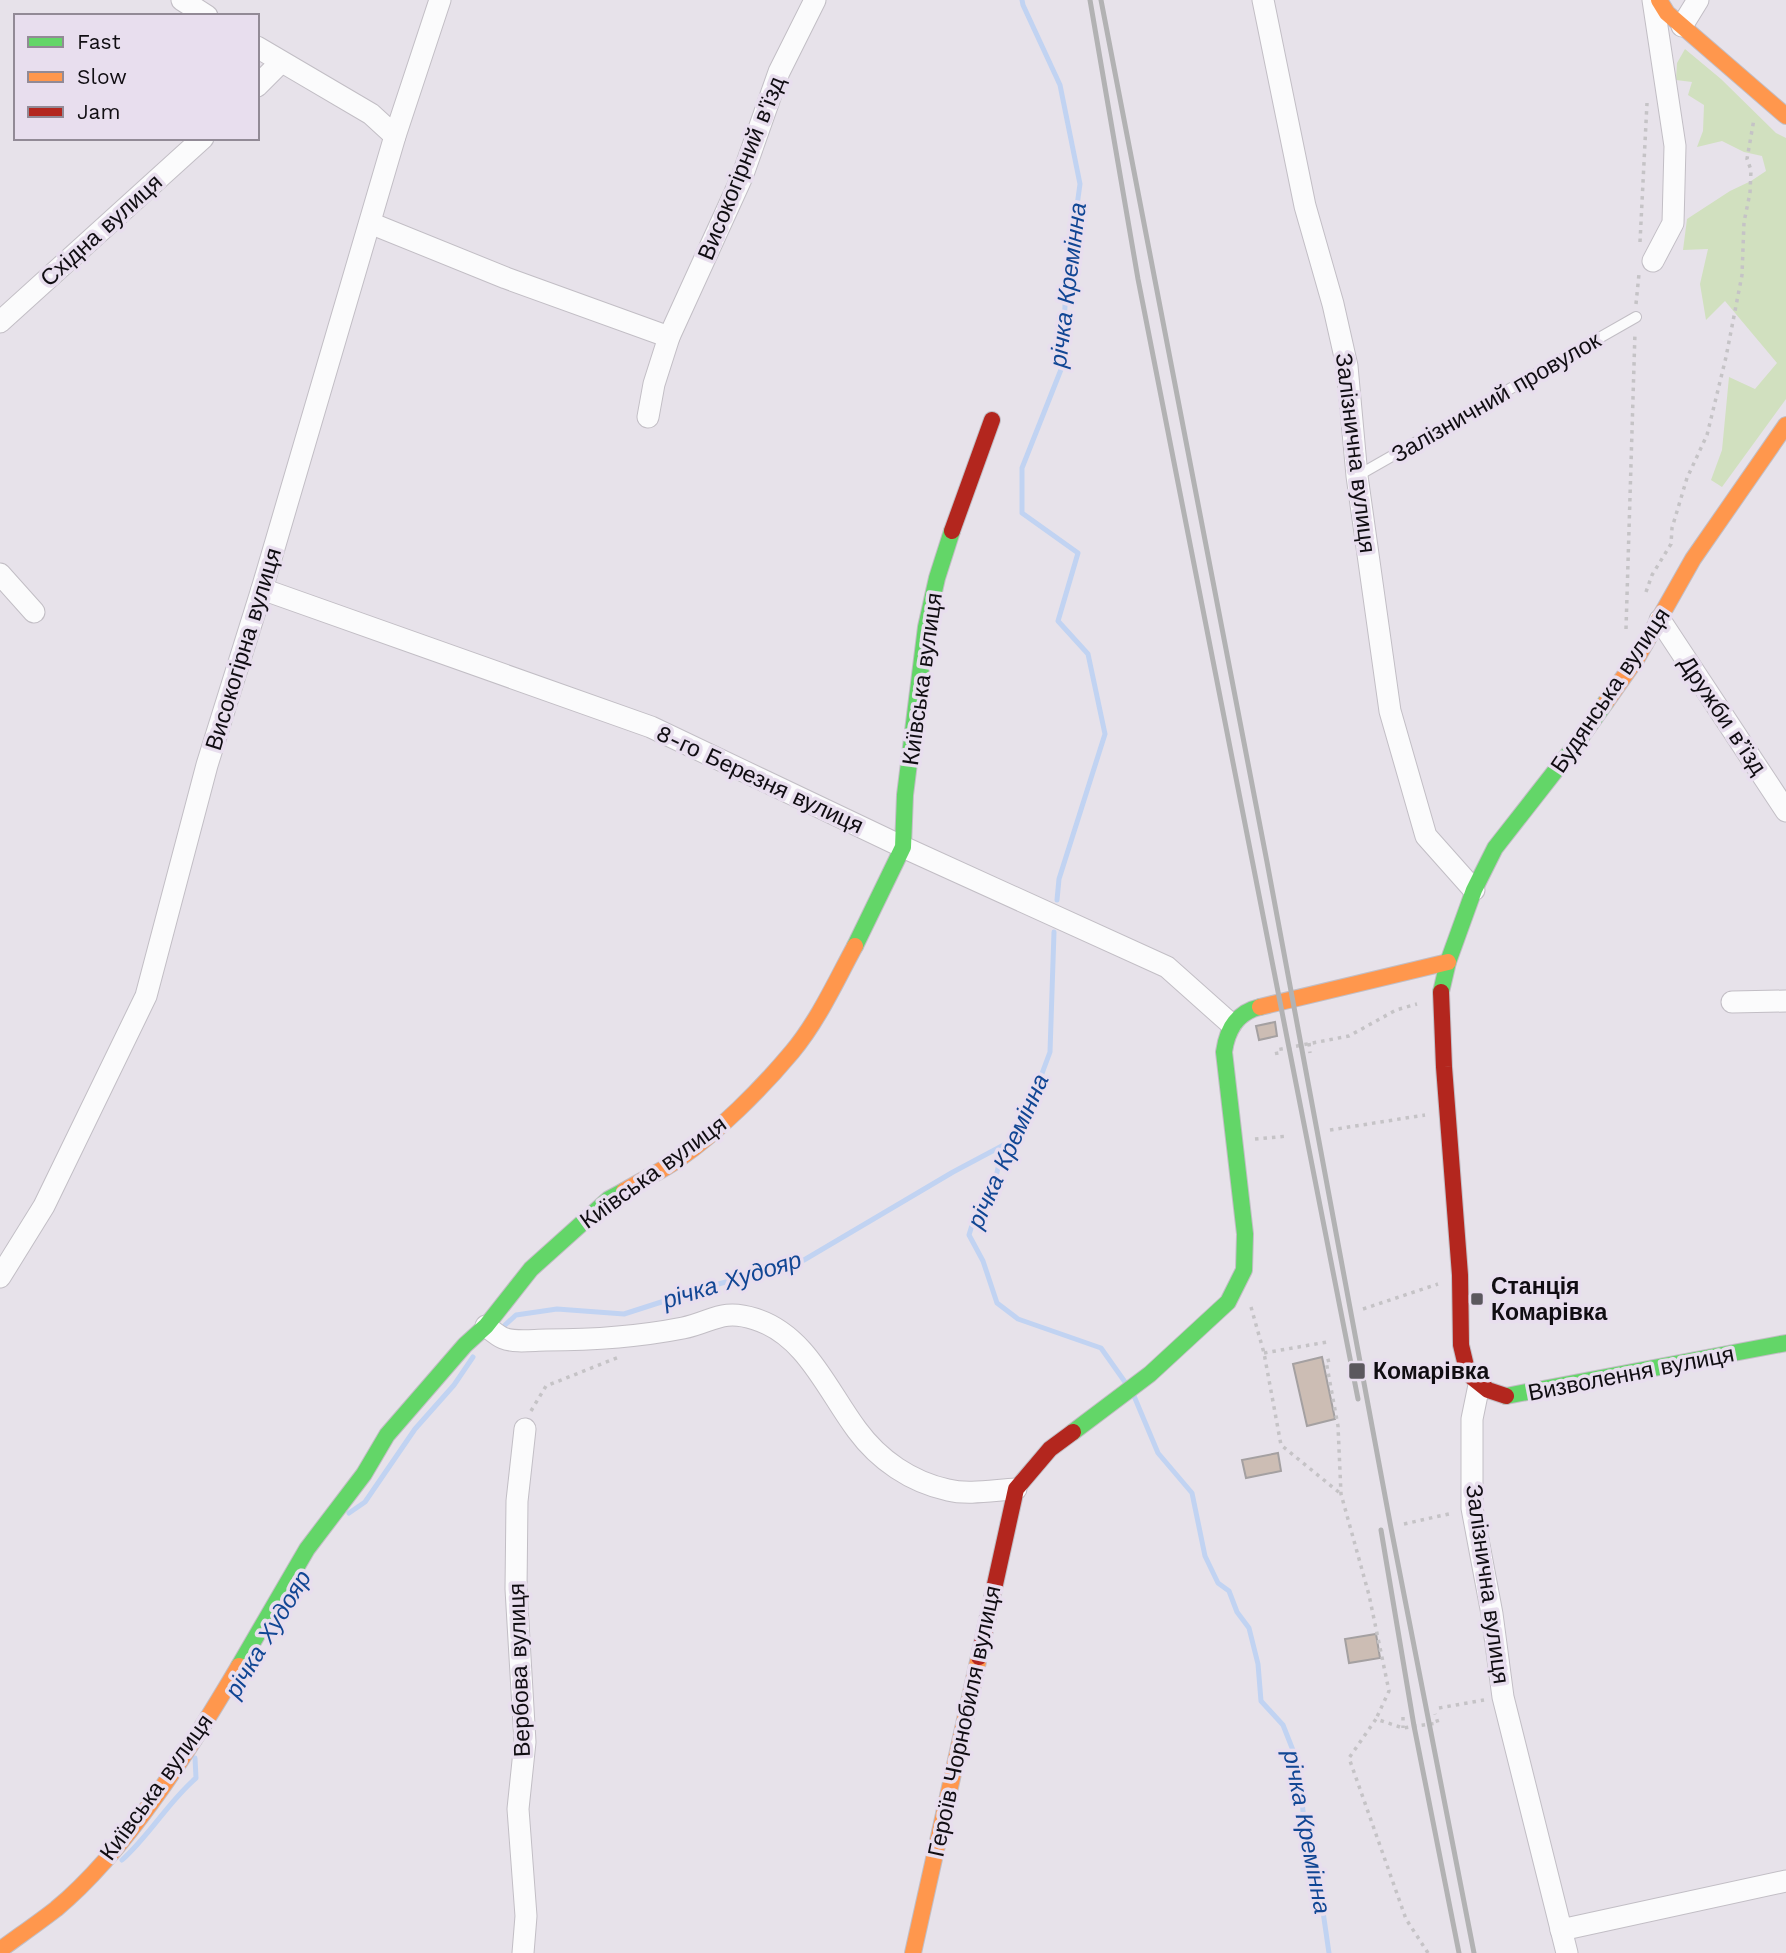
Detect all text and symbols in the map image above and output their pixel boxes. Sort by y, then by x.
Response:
legend [14,14,259,140]
text: Fast [77,29,121,54]
text: Slow [77,64,127,89]
street label: Високогірний в'їзд [692,72,791,264]
text: Jam [77,99,120,124]
street label: Східна вулиця [35,169,168,292]
water label: річка Кремінна [1044,201,1092,370]
street label: Залізничний провулок [1387,326,1606,468]
street label: Залізнична вулиця [1330,352,1381,555]
street label: Високогірна вулиця [200,545,287,754]
street label: Київська вулиця [897,591,948,767]
street label: Будянська вулиця [1545,603,1676,778]
street label: Дружби в’їзд [1673,651,1772,780]
street label: 8-го Березня вулиця [652,720,868,839]
water label: річка Кремінна [961,1069,1055,1233]
street label: Київська вулиця [575,1110,732,1234]
water label: річка Худояр [658,1246,805,1315]
place label: Станція Комарівка [1491,1273,1607,1326]
marker: Станція Комарівка [1469,1291,1485,1307]
street label: Визволення вулиця [1526,1340,1736,1407]
place label: Комарівка [1373,1358,1489,1385]
marker: Комарівка [1347,1361,1367,1381]
street label: Залізнична вулиця [1460,1483,1515,1686]
water label: річка Худояр [219,1565,317,1704]
street label: Вербова вулиця [503,1583,536,1757]
street label: Героїв Чорнобиля вулиця [923,1583,1006,1859]
street label: Київська вулиця [94,1709,218,1866]
water label: річка Кремінна [1277,1747,1337,1916]

